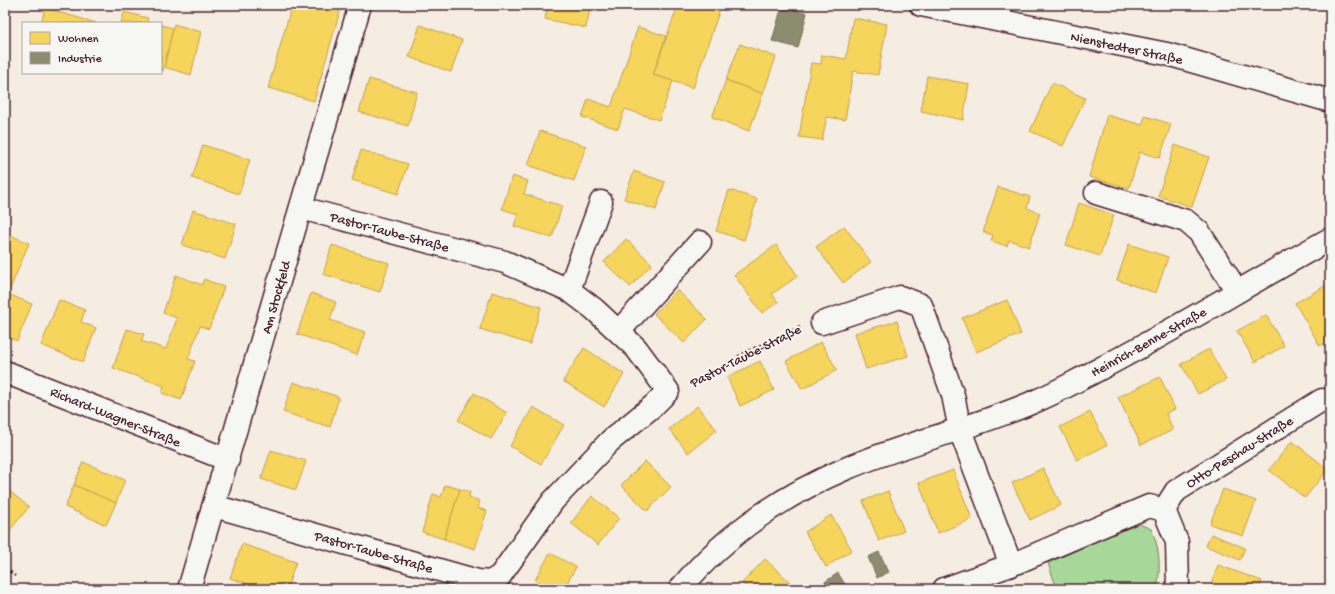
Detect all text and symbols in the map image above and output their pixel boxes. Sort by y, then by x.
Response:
legend [22,22,162,74]
street label: Nienstedter Straße [1069,29,1185,70]
text: Wohnen [58,33,99,47]
text: Industrie [58,53,102,67]
street label: Pastor-Taube-Straße [327,209,451,258]
street label: Am Stockfeld [259,258,296,336]
street label: Heinrich-Benne-Straße [1088,304,1211,382]
street label: Pastor-Taube-Straße [687,322,805,393]
street label: Richard-Wagner-Straße [47,384,184,453]
street label: Otto-Peschau-Straße [1184,413,1298,493]
street label: Pastor-Taube-Straße [311,528,435,579]

